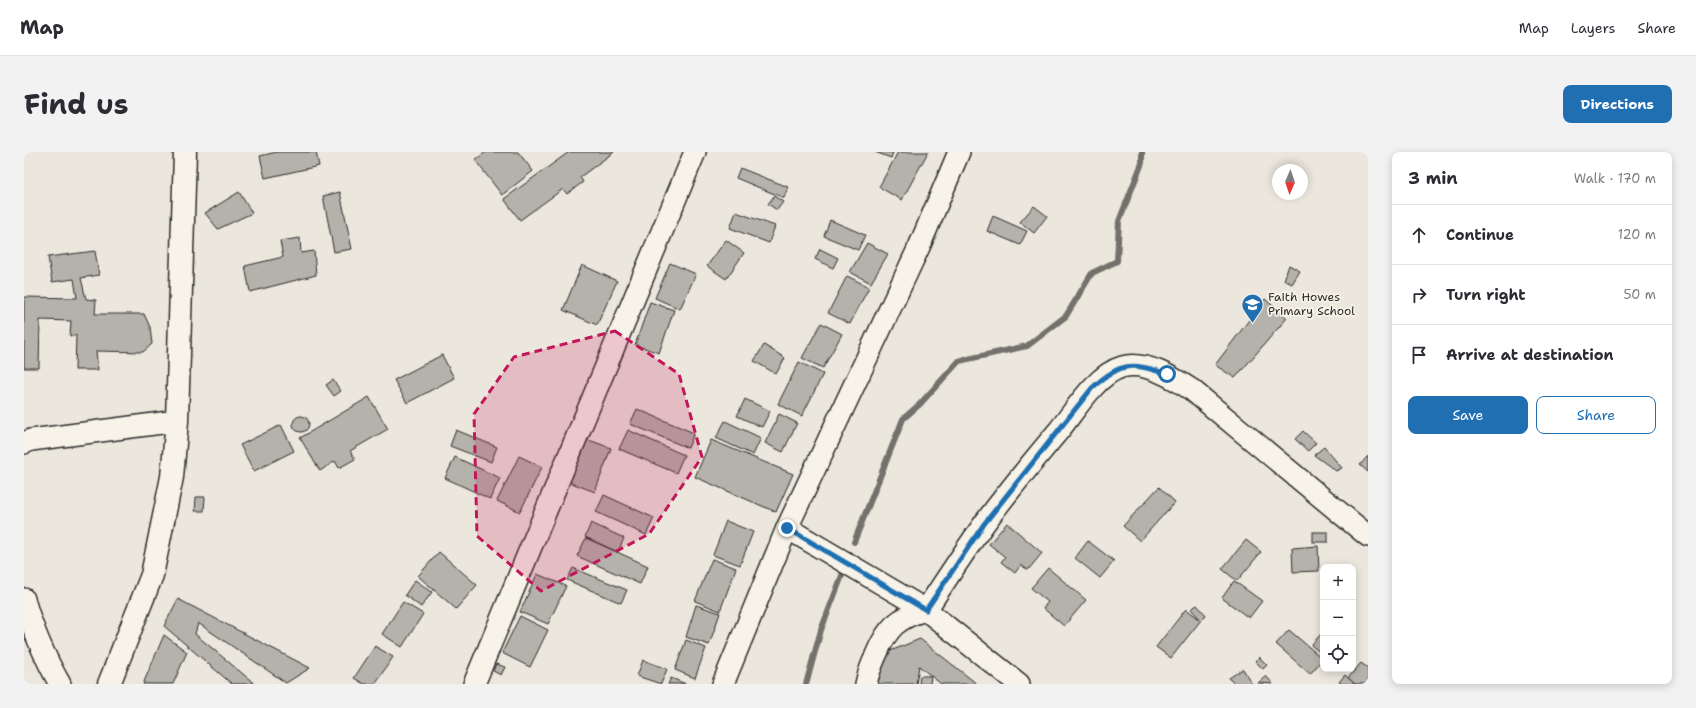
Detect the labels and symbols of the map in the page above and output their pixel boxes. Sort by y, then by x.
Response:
north arrow [1272,164,1308,200]
place label: Faith Howes Primary School [1268,289,1355,319]
school or university icon: Faith Howes Primary School [1239,291,1265,324]
route start [1158,365,1176,383]
route end [778,519,796,537]

